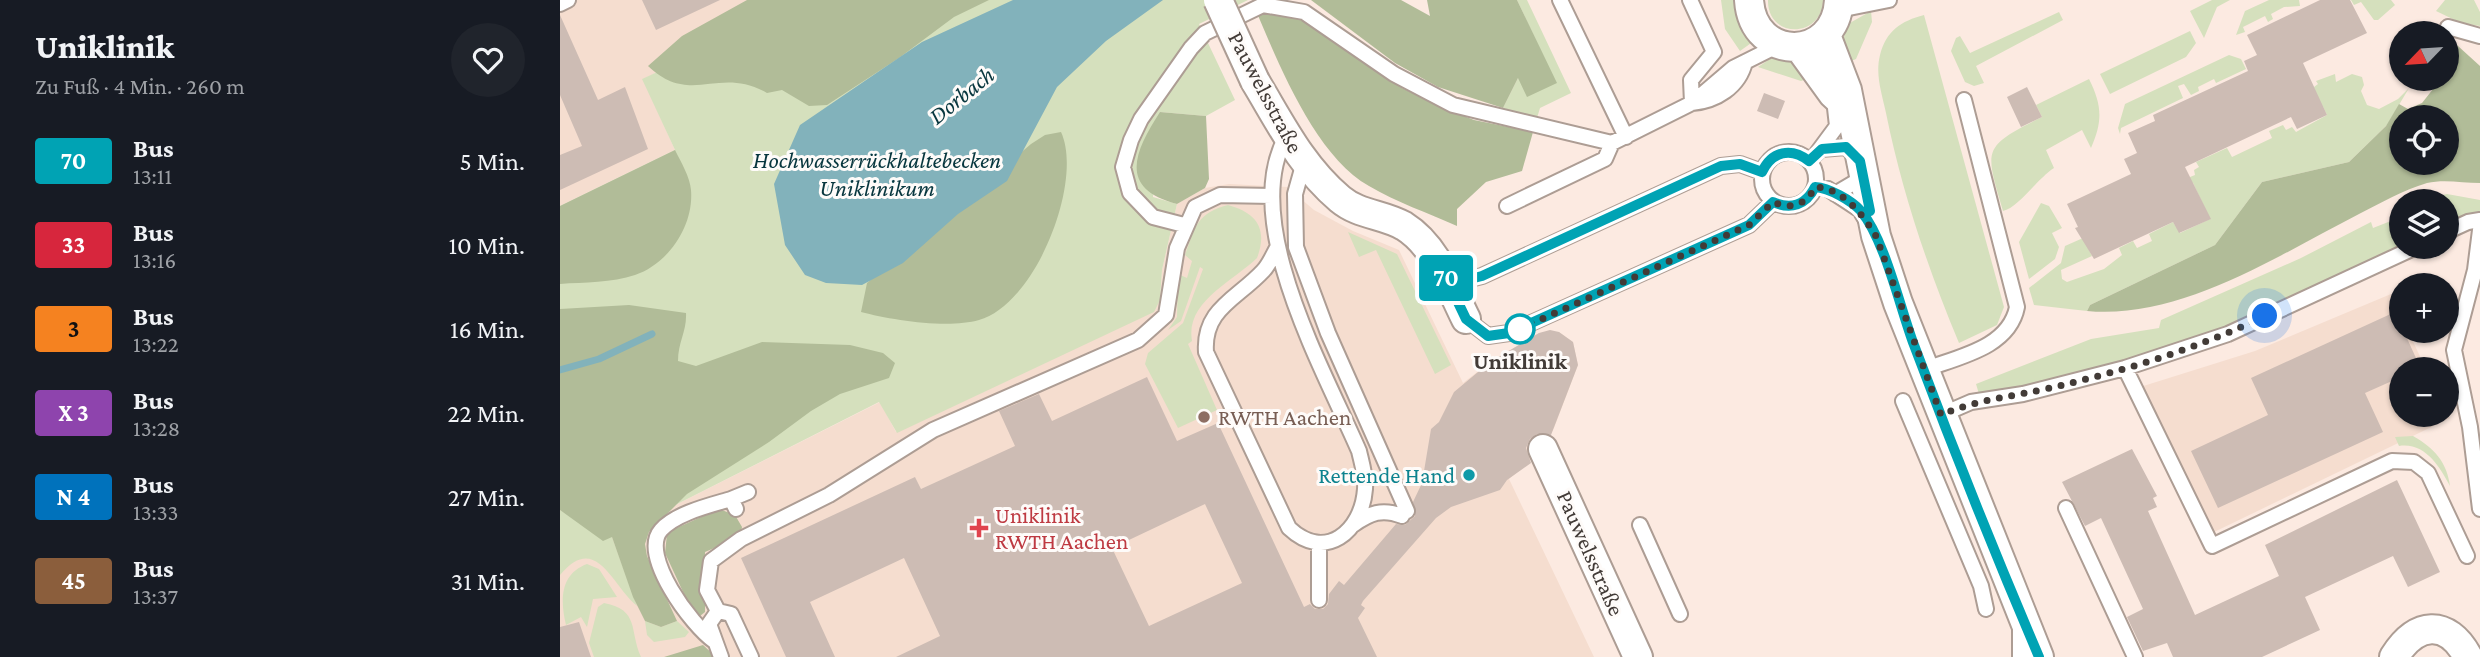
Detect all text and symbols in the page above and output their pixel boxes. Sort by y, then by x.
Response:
north arrow [2389,21,2459,91]
map controls [2389,21,2459,427]
button: heart [451,23,525,97]
street label: Pauwelsstraße [1223,27,1309,157]
text: Uniklinik [35,28,174,65]
water label: Dorbach [923,61,999,129]
text: Zu Fuß · 4 Min. · 260 m [35,73,245,99]
button: locate [2389,105,2459,175]
text: Bus [133,134,174,163]
water label: Hochwasserrückhaltebecken Uniklinikum [753,146,1001,201]
text: 70 [61,147,86,174]
text: 5 Min. [460,147,525,176]
text: 13:11 [133,163,172,189]
button: layers [2389,189,2459,259]
text: Bus [133,218,174,247]
text: 33 [62,231,85,258]
text: 10 Min. [448,231,525,260]
text: 13:16 [133,247,176,273]
line badge: 70 [1414,255,1477,301]
text: 70 [1433,264,1459,291]
button: + [2389,273,2459,343]
your location [2247,298,2282,333]
text: Bus [133,302,174,331]
marker: Uniklinik [1505,314,1535,344]
text: 3 [68,315,79,342]
text: 16 Min. [450,315,525,344]
text: 13:22 [133,331,179,357]
place label: Uniklinik [1473,348,1567,374]
button: − [2389,357,2459,427]
text: Bus [133,386,174,415]
text: X 3 [58,399,89,426]
text: 22 Min. [447,399,525,428]
place label: RWTH Aachen [1218,404,1351,430]
marker: RWTH Aachen [1196,409,1212,425]
text: 13:28 [133,415,180,441]
place label: Rettende Hand [1318,462,1455,488]
marker: Rettende Hand [1461,467,1477,483]
text: Bus [133,470,174,499]
text: N 4 [57,483,90,510]
text: 27 Min. [448,483,525,512]
street label: Pauwelsstraße [1552,487,1630,619]
text: 13:33 [133,499,179,525]
place label: Uniklinik RWTH Aachen [995,502,1128,554]
marker: Uniklinik RWTH Aachen [969,518,989,538]
text: Bus [133,554,174,583]
text: 45 [61,567,86,594]
text: 31 Min. [451,567,525,596]
text: 13:37 [133,583,178,609]

